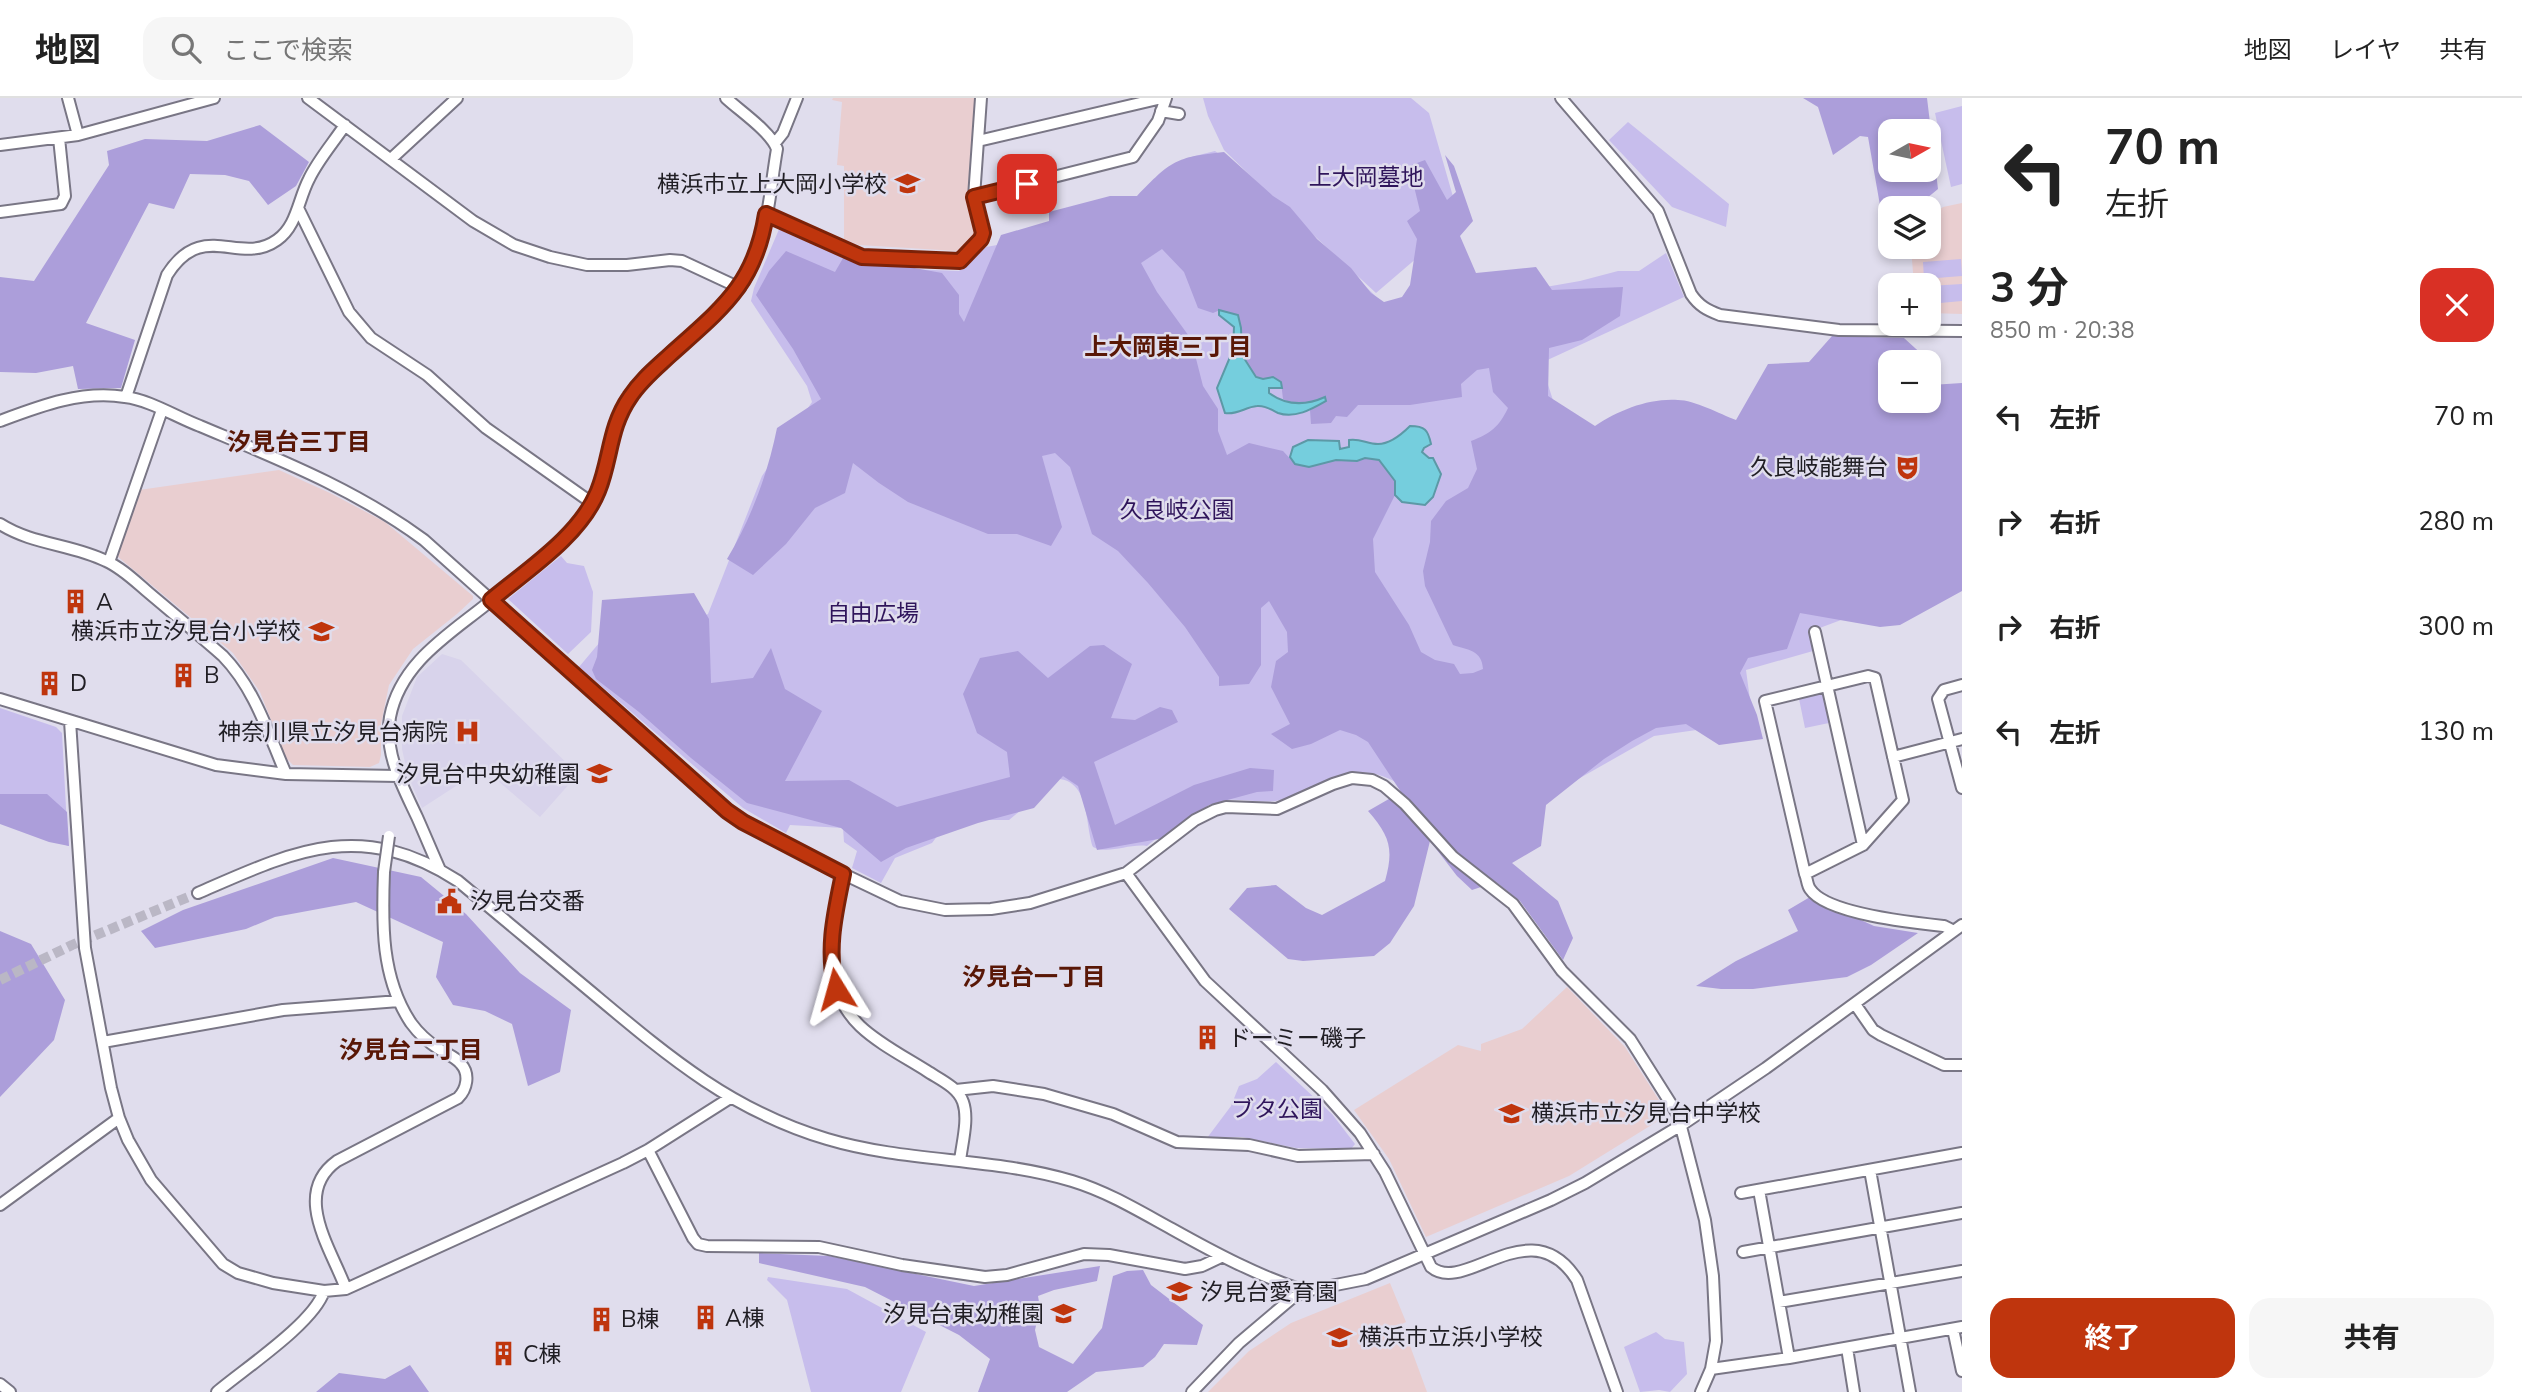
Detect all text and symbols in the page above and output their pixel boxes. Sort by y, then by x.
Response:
search box [143,17,633,80]
text: 地図 [35,28,101,73]
icon: search [167,29,205,67]
text: ここで検索 [223,33,353,68]
text: 地図 [2244,34,2292,66]
text: レイヤ [2330,34,2401,66]
text: 共有 [2439,34,2487,66]
text: 70 m [2105,114,2220,181]
north arrow [1878,119,1941,182]
map controls [1878,119,1941,413]
icon: left [1990,126,2081,217]
pin [997,154,1057,214]
park label: 上大岡墓地 [1309,162,1424,193]
icon: arrive [1008,165,1046,203]
place label: 横浜市立上大岡小学校 [657,169,887,200]
school or university icon: 横浜市立上大岡小学校 [893,170,921,198]
text: 左折 [2105,183,2169,226]
button: layers [1878,196,1941,259]
text: 3 分 [1990,260,2069,317]
button: close [2420,268,2494,342]
button: + [1878,273,1941,336]
text: 850 m · 20:38 [1990,315,2135,346]
district label: 上大岡東三丁目 [1084,331,1252,363]
button: − [1878,350,1941,413]
icon: left [1990,398,2028,436]
text: 70 m [2434,399,2494,434]
text: 左折 [2049,401,2101,436]
district label: 汐見台三丁目 [227,426,371,458]
place label: 久良岐能舞台 [1750,452,1888,483]
theatre icon: 久良岐能舞台 [1894,453,1922,481]
park label: 久良岐公園 [1120,495,1235,526]
icon: right [1990,503,2028,541]
text: 280 m [2418,504,2494,539]
text: 右折 [2049,506,2101,541]
place label: A [96,587,113,618]
building icon: A [62,588,90,616]
park label: 自由広場 [827,598,919,629]
icon: right [1990,608,2028,646]
text: 300 m [2418,609,2494,644]
text: 右折 [2049,611,2101,646]
place label: 横浜市立汐見台小学校 [71,616,301,647]
school or university icon: 横浜市立汐見台小学校 [307,617,335,645]
place label: B [204,660,220,691]
building icon: B [170,661,198,689]
place label: D [70,668,87,699]
building icon: D [36,669,64,697]
icon: left [1990,713,2028,751]
text: 130 m [2418,714,2494,749]
text: 左折 [2049,716,2101,751]
place label: 神奈川県立汐見台病院 [218,717,448,748]
hospital icon: 神奈川県立汐見台病院 [454,718,482,746]
place label: 汐見台中央幼稚園 [396,759,580,790]
school or university icon: 汐見台中央幼稚園 [586,760,614,788]
place label: 汐見台交番 [470,886,585,917]
public building icon: 汐見台交番 [436,887,464,915]
position arrow [799,952,873,1026]
district label: 汐見台一丁目 [962,961,1106,993]
place label: ドーミー磯子 [1228,1023,1366,1054]
building icon: ドーミー磯子 [1194,1024,1222,1052]
district label: 汐見台二丁目 [339,1034,483,1066]
park label: ブタ公園 [1231,1094,1323,1125]
place label: 横浜市立汐見台中学校 [1531,1098,1761,1129]
school or university icon: 横浜市立汐見台中学校 [1497,1099,1525,1127]
place label: 汐見台愛育園 [1200,1277,1338,1308]
school or university icon: 汐見台愛育園 [1166,1278,1194,1306]
button: 終了 [1990,1298,2235,1378]
button: 共有 [2249,1298,2494,1378]
place label: 汐見台東幼稚園 [883,1299,1044,1330]
school or university icon: 汐見台東幼稚園 [1050,1300,1078,1328]
place label: A棟 [725,1303,765,1334]
place label: B棟 [621,1304,660,1335]
building icon: A棟 [691,1304,719,1332]
building icon: B棟 [587,1305,615,1333]
place label: 横浜市立浜小学校 [1359,1322,1543,1353]
school or university icon: 横浜市立浜小学校 [1325,1323,1353,1351]
place label: C棟 [523,1339,561,1370]
building icon: C棟 [489,1340,517,1368]

